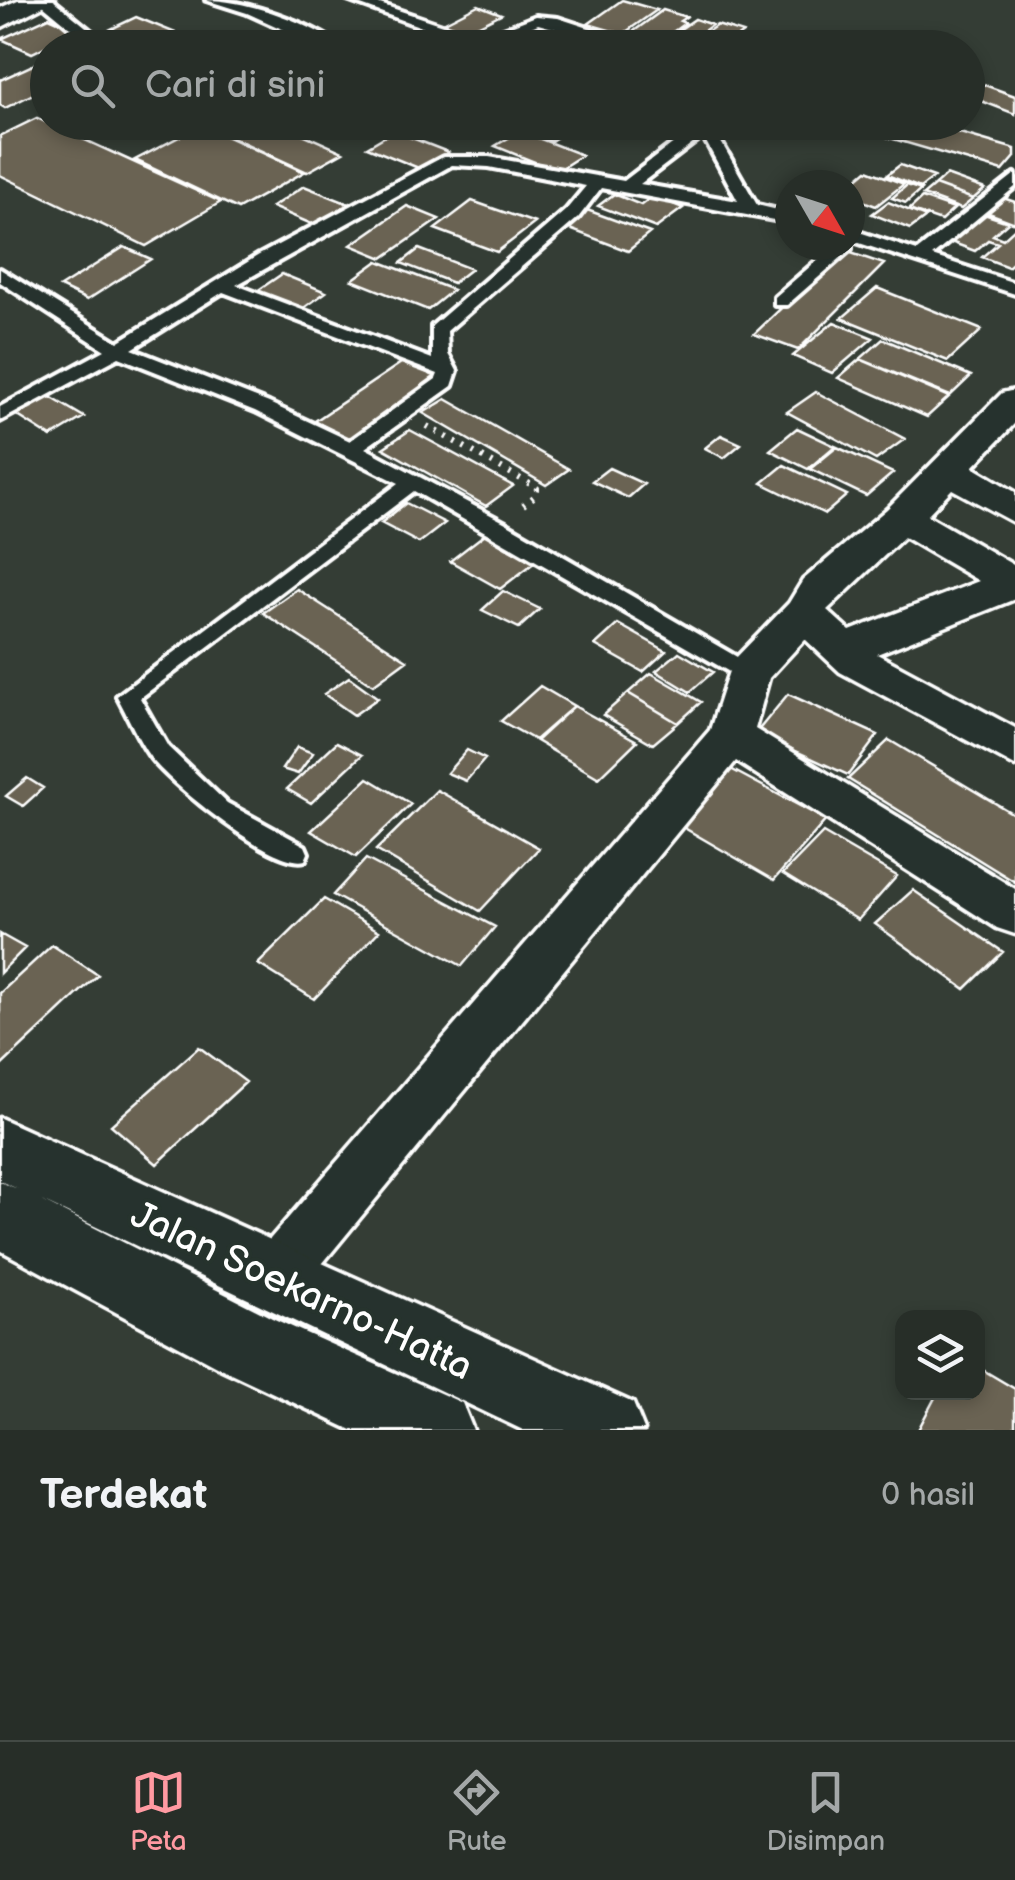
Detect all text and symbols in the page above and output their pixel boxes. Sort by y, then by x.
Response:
search box [30,30,985,140]
icon: search [65,58,120,113]
text: Cari di sini [145,63,325,108]
north arrow [775,170,865,260]
street label: Jalan Soekarno-Hatta [124,1192,479,1390]
map controls [895,1310,985,1400]
button: layers [895,1310,985,1400]
text: Terdekat [40,1470,207,1521]
text: 0 hasil [881,1476,975,1515]
tab: Peta [130,1765,187,1858]
tab: Rute [447,1765,507,1858]
tab: Disimpan [767,1765,885,1858]

